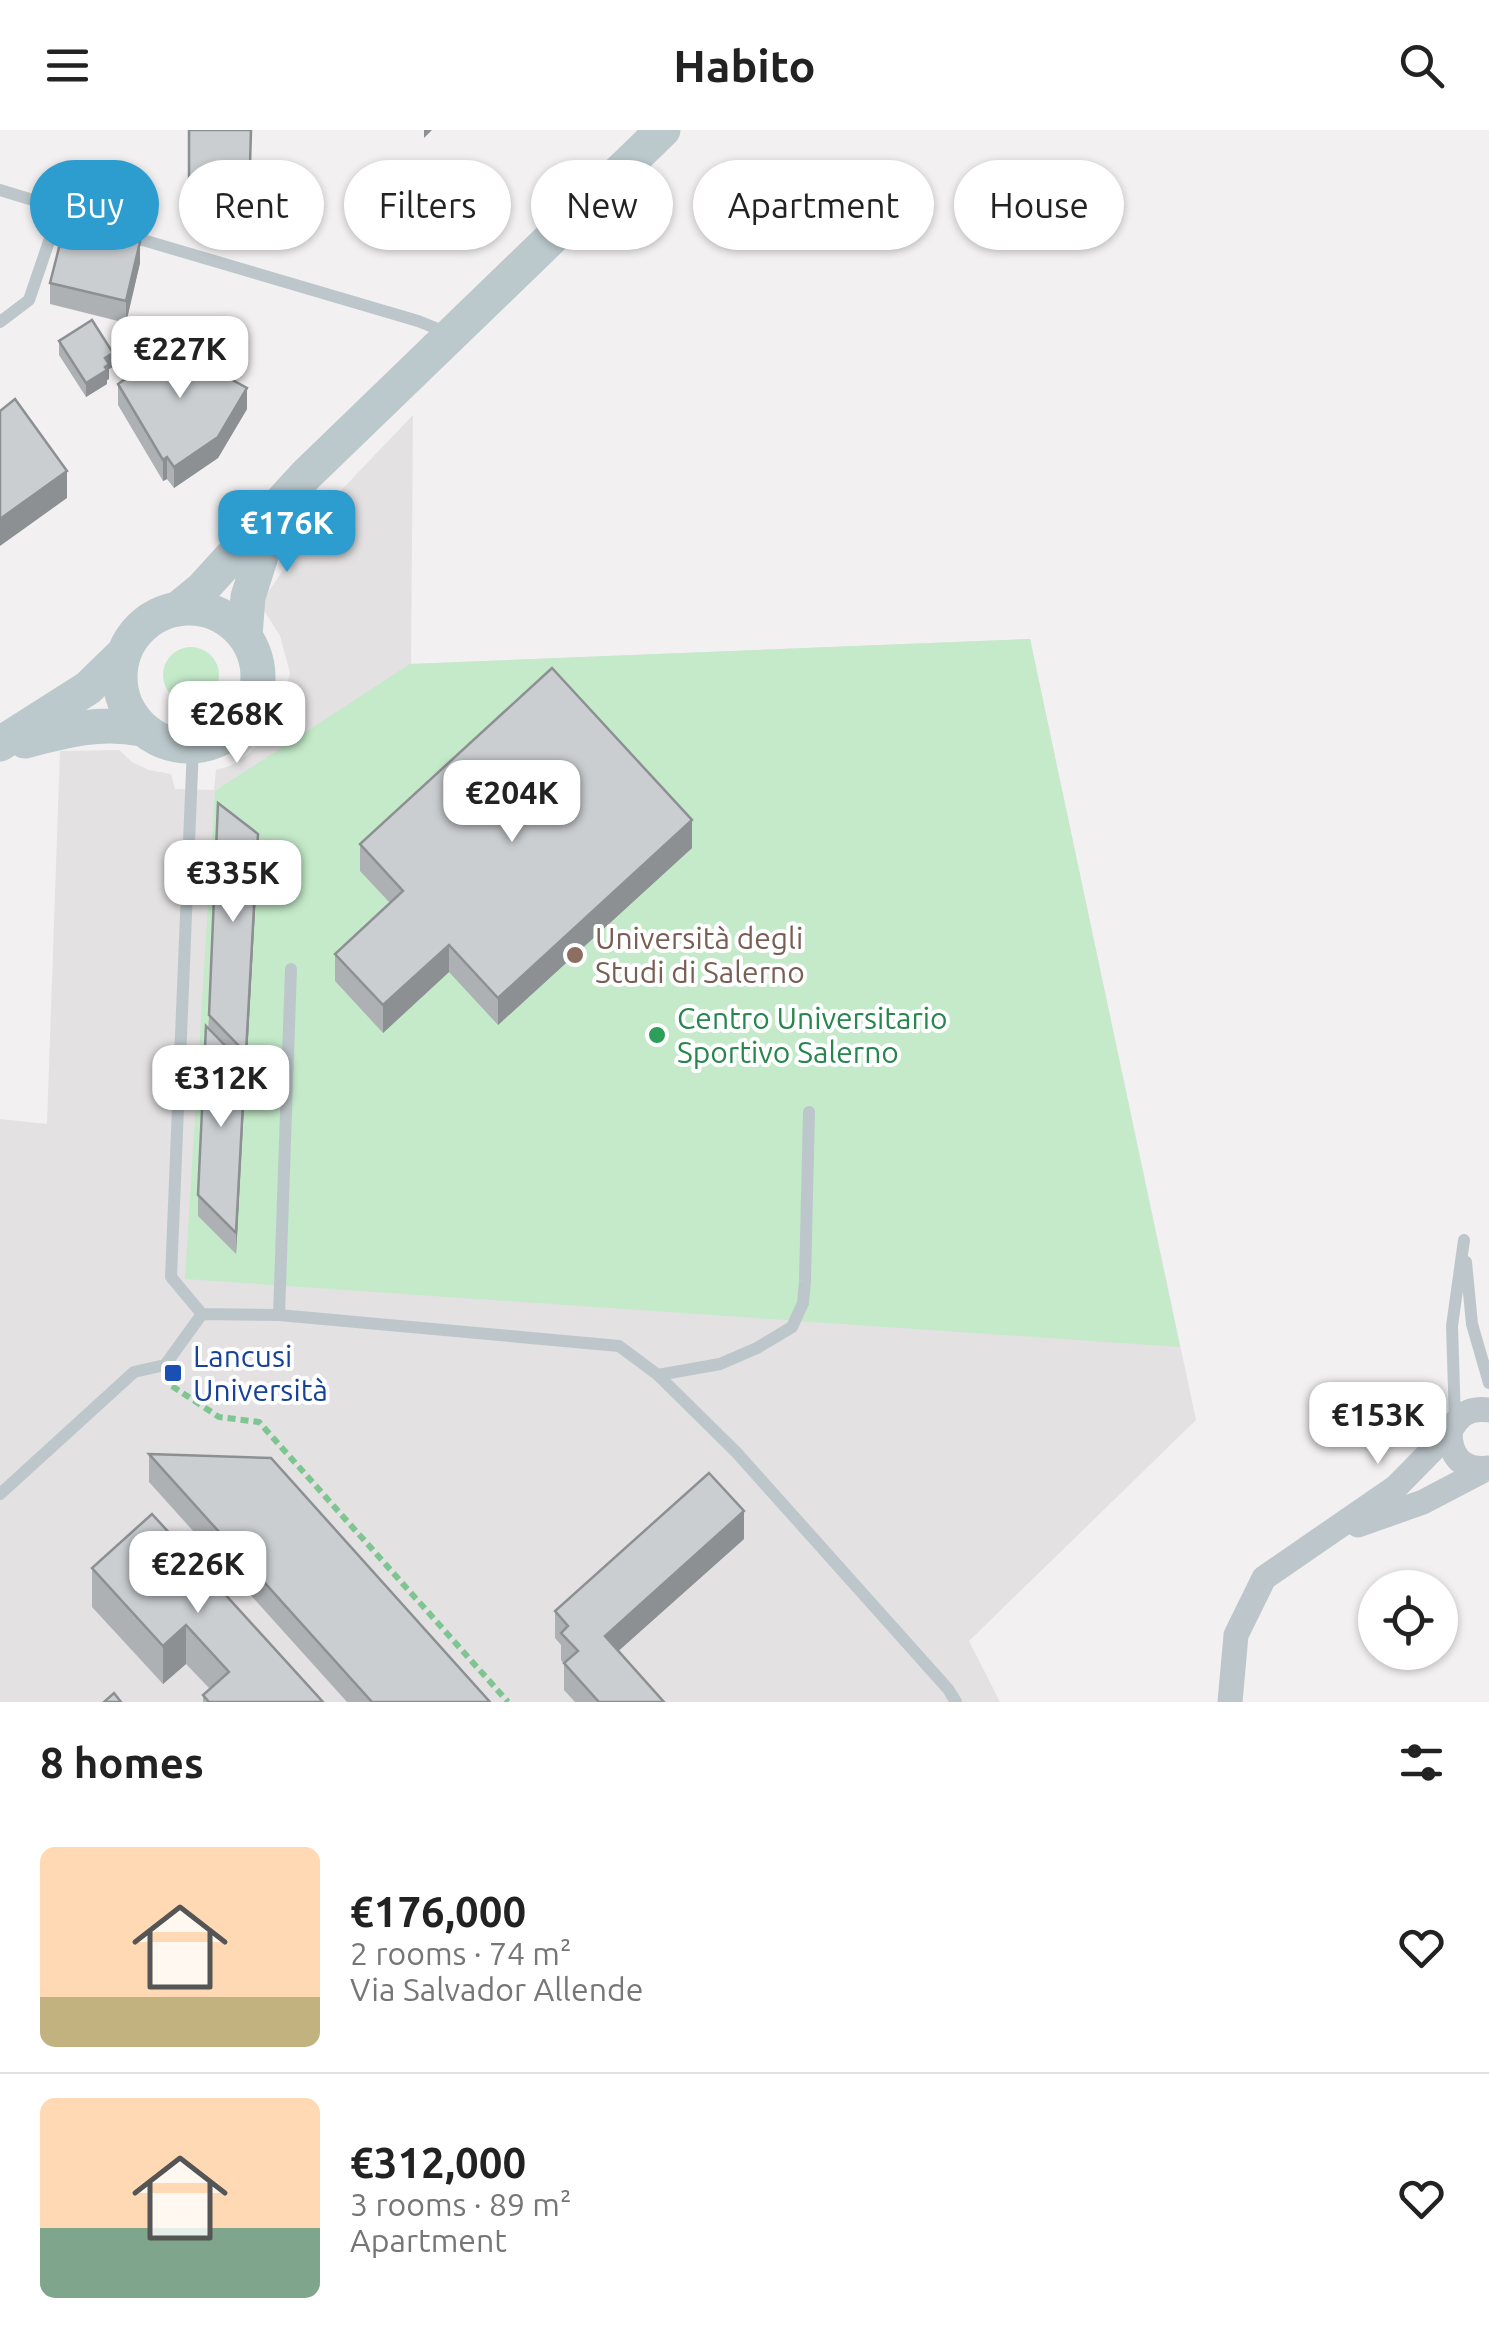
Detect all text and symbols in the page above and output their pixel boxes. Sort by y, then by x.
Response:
icon: menu [40,38,95,93]
icon: search [1394,38,1449,93]
text: Habito [673,40,816,91]
chip: Buy [30,160,159,250]
chip: Rent [179,160,324,250]
chip: Filters [344,160,511,250]
chip: New [531,160,673,250]
chip: Apartment [693,160,934,250]
chip: House [954,160,1124,250]
pin: €227K [110,316,250,401]
text: €227K [133,330,227,366]
pin: €176K [217,490,357,575]
text: €176K [240,504,334,540]
pin: €268K [167,681,307,766]
text: €268K [190,695,284,731]
pin: €204K [442,760,582,845]
text: €204K [465,774,559,810]
pin: €335K [163,840,303,925]
text: €335K [186,854,280,890]
place label: Università degli Studi di Salerno [595,921,805,989]
marker: Università degli Studi di Salerno [564,944,586,966]
place label: Centro Universitario Sportivo Salerno [677,1001,948,1069]
marker: Centro Universitario Sportivo Salerno [646,1024,668,1046]
pin: €312K [151,1045,291,1130]
text: €312K [174,1059,268,1095]
place label: Lancusi Università [193,1339,328,1407]
marker: Lancusi Università [162,1362,184,1384]
pin: €153K [1308,1382,1448,1467]
text: €153K [1331,1396,1425,1432]
pin: €226K [128,1531,268,1616]
text: €226K [151,1545,245,1581]
map controls [1358,1570,1458,1670]
button: locate [1358,1570,1458,1670]
icon: filters [1394,1735,1449,1790]
text: 8 homes [40,1739,204,1786]
icon: home [120,1887,240,2007]
text: €176,000 [350,1888,526,1935]
icon: heart [1394,1920,1449,1975]
text: 2 rooms · 74 m² [350,1935,571,1971]
text: Via Salvador Allende [350,1971,643,2007]
icon: home [120,2138,240,2258]
text: €312,000 [350,2139,526,2186]
icon: heart [1394,2171,1449,2226]
text: 3 rooms · 89 m² [350,2186,571,2222]
text: Apartment [350,2222,507,2258]

